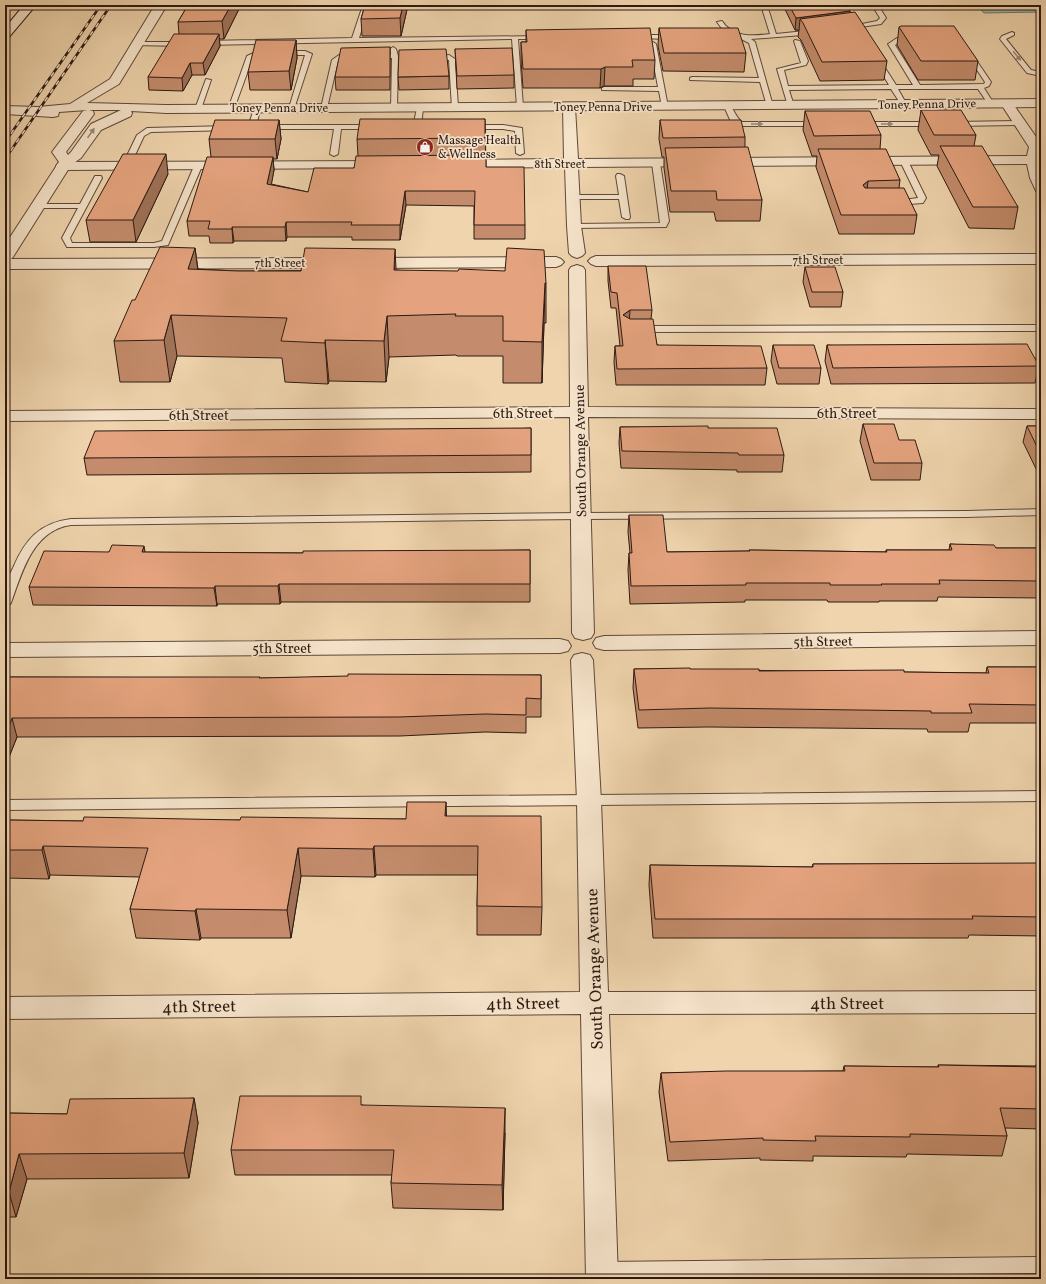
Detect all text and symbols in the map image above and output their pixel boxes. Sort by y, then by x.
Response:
one-way arrow [1012,50,1021,61]
street label: Toney Penna Drive [878,96,977,114]
street label: Toney Penna Drive [554,100,652,116]
street label: Toney Penna Drive [230,101,328,117]
one-way arrow [751,121,764,127]
one-way arrow [881,121,894,127]
one-way arrow [87,128,95,139]
place label: Massage Health & Wellness [438,133,521,163]
shop icon: Massage Health & Wellness [415,137,435,157]
street label: 8th Street [534,157,586,173]
street label: 7th Street [792,253,844,269]
street label: 7th Street [254,256,306,272]
street label: South Orange Avenue [571,384,592,518]
street label: 6th Street [493,405,553,424]
street label: 6th Street [817,405,877,424]
street label: 6th Street [169,407,229,426]
street label: 5th Street [793,632,853,653]
street label: 5th Street [252,640,312,659]
street label: South Orange Avenue [581,888,610,1050]
street label: 4th Street [486,992,560,1017]
street label: 4th Street [810,993,884,1016]
street label: 4th Street [162,995,236,1020]

